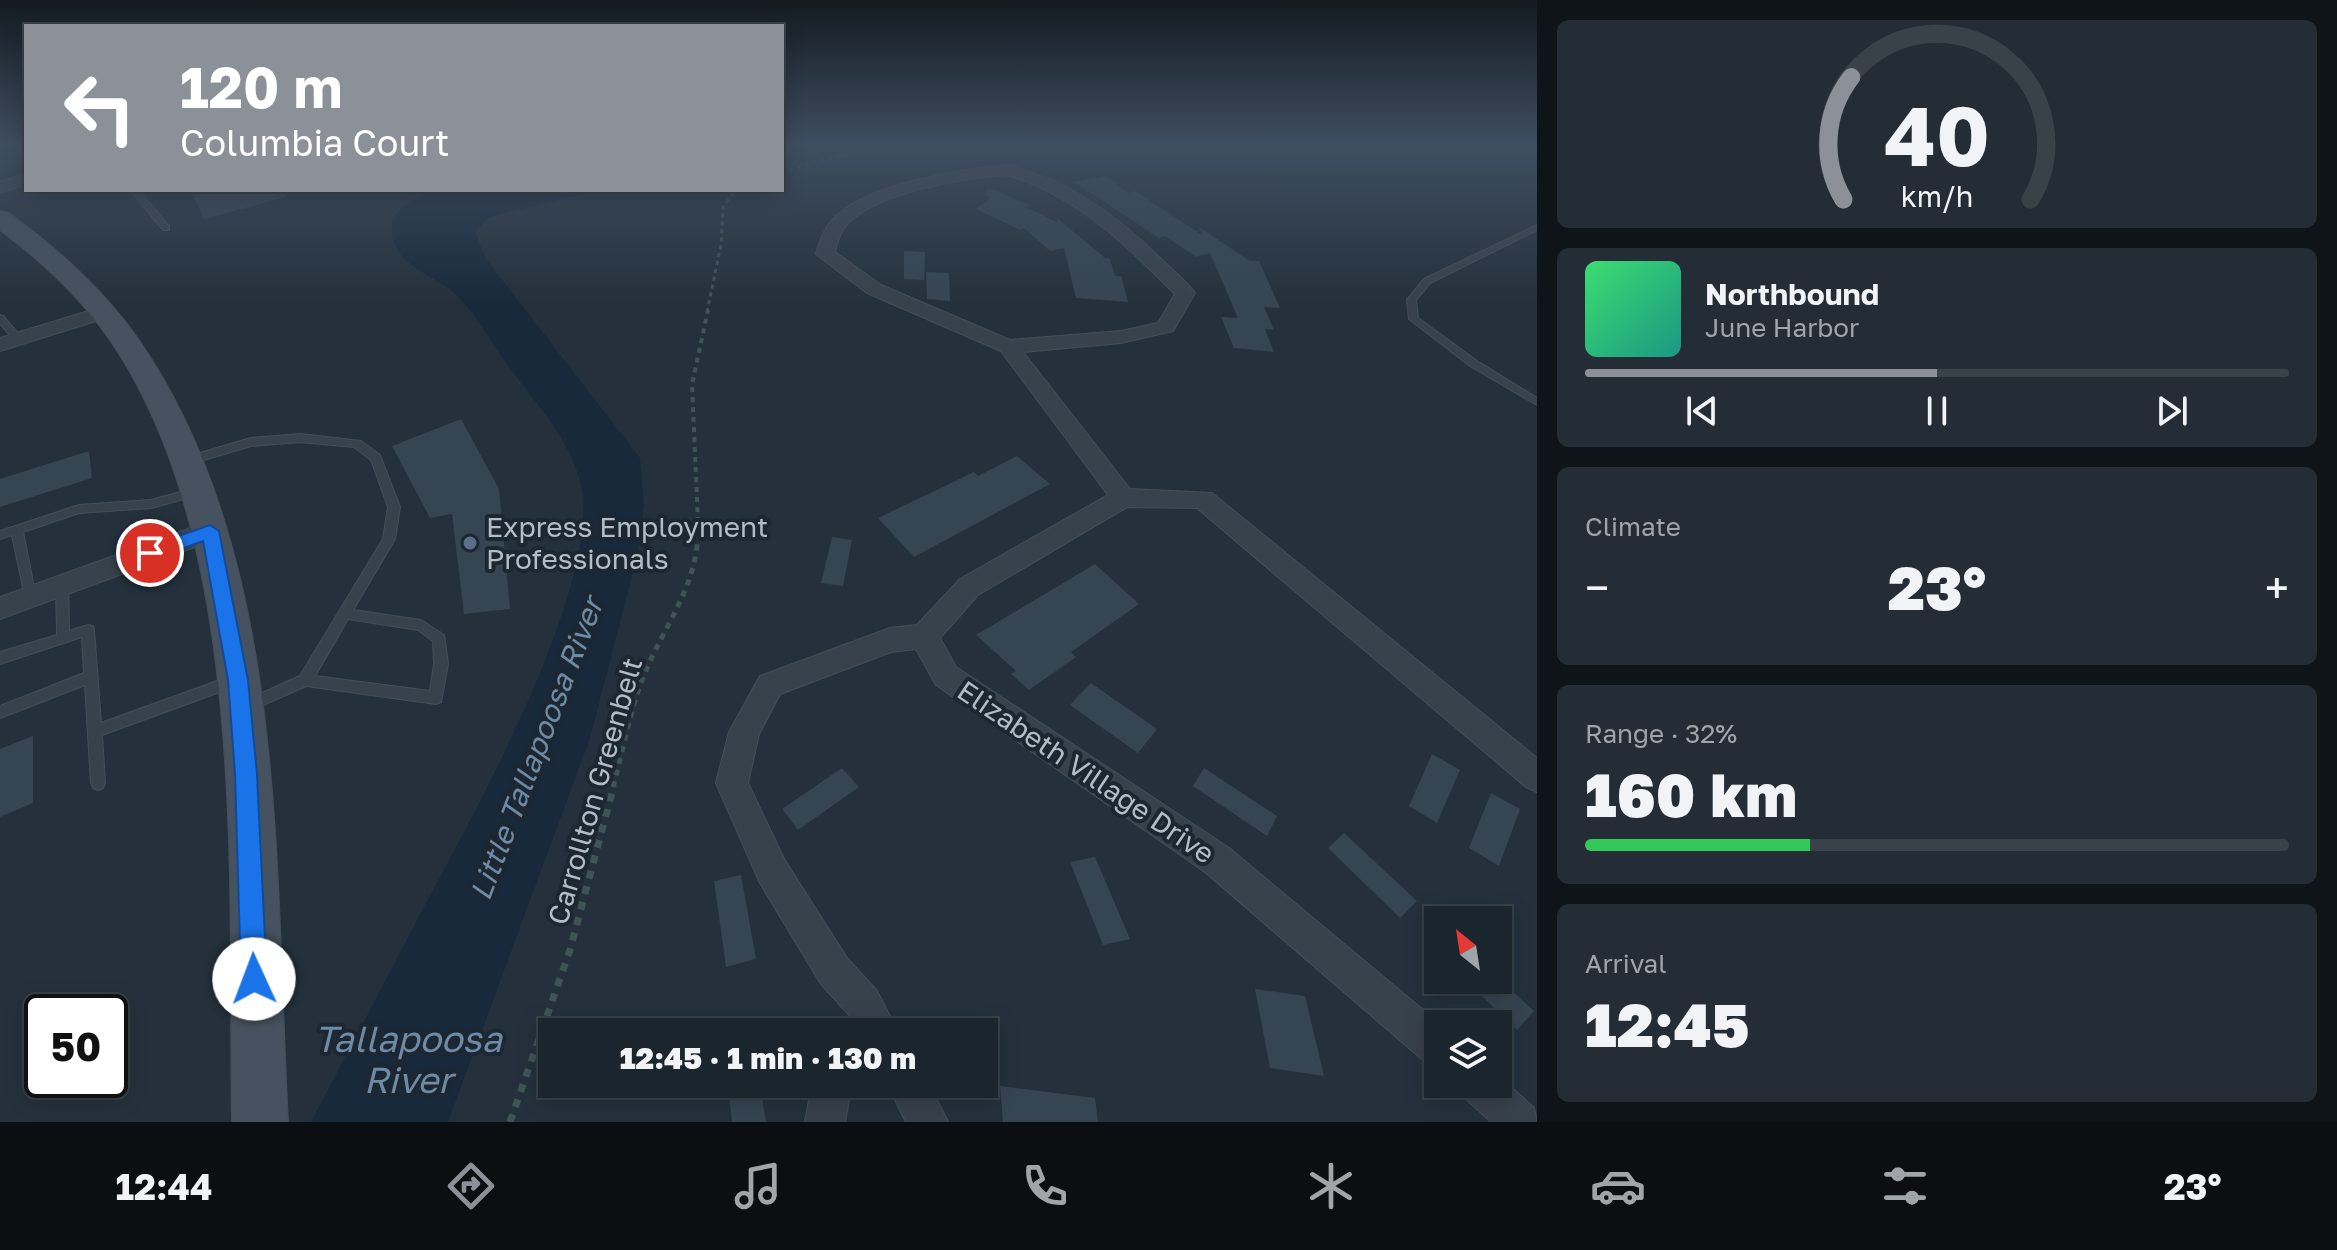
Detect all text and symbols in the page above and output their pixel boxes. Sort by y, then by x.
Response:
text: 120 m [180,53,342,120]
icon: left [48,56,152,160]
text: 40 [1884,84,1990,184]
text: Columbia Court [180,121,449,164]
text: km/h [1901,179,1973,213]
text: Northbound [1705,276,1879,312]
text: June Harbor [1705,312,1859,343]
icon: previous [1680,389,1724,433]
icon: pause [1915,389,1959,433]
icon: next [2150,389,2194,433]
place label: Express Employment Professionals [486,510,768,575]
text: Climate [1585,511,1681,542]
pin [116,519,184,587]
icon: arrive [128,531,172,575]
marker: Express Employment Professionals [461,534,479,552]
text: 23° [1888,551,1986,623]
text: − [1585,561,1609,614]
text: + [2265,561,2289,614]
water label: Little Tallapoosa River [462,589,612,905]
street label: Carrollton Greenbelt [541,654,648,928]
street label: Elizabeth Village Drive [952,673,1221,870]
text: Range · 32% [1585,718,1737,749]
text: 160 km [1585,758,1797,830]
north arrow [1424,906,1512,994]
map controls [1424,906,1512,1098]
position arrow [212,937,296,1021]
text: Arrival [1585,948,1666,979]
text: 12:45 [1585,988,1750,1060]
speed limit sign: 50 [24,994,128,1098]
button: layers [1424,1010,1512,1098]
water label: Tallapoosa River [314,1017,503,1101]
text: 12:45 · 1 min · 130 m [620,1040,916,1076]
icon: directions [443,1158,499,1214]
icon: music [730,1158,786,1214]
icon: phone [1017,1158,1073,1214]
icon: climate [1303,1158,1359,1214]
icon: car [1590,1158,1646,1214]
icon: filters [1877,1158,1933,1214]
text: 12:44 [115,1165,212,1208]
text: 23° [2164,1165,2222,1208]

